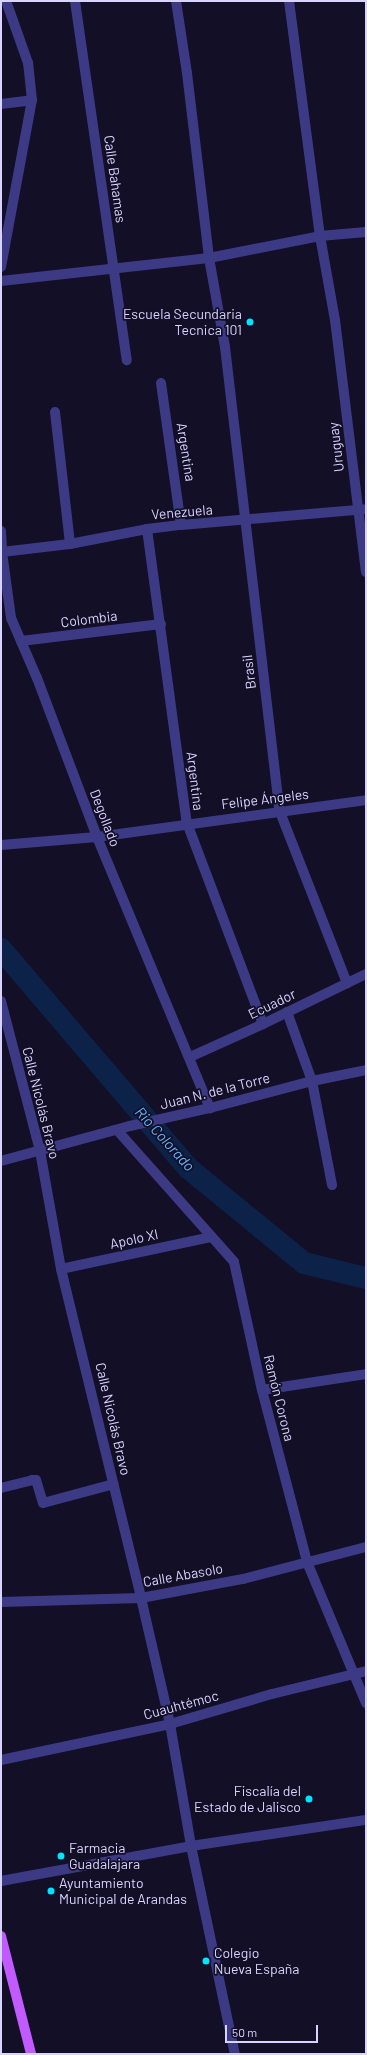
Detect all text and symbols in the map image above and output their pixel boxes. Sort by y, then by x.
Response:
street label: Calle Bahamas [101,134,129,224]
place label: Escuela Secundaria Tecnica 101 [123,306,242,338]
marker: Escuela Secundaria Tecnica 101 [245,317,255,327]
street label: Argentina [173,421,199,483]
street label: Uruguay [325,421,347,473]
street label: Venezuela [151,501,213,523]
street label: Colombia [60,607,118,631]
street label: Brasil [239,654,259,690]
street label: Argentina [183,751,207,811]
street label: Felipe Ángeles [220,785,310,813]
street label: Degollado [86,787,124,849]
street label: Ecuador [245,985,299,1023]
street label: Calle Nicolás Bravo [19,1045,63,1161]
street label: Juan N. de la Torre [158,1069,272,1113]
water label: Rio Colorado [131,1103,199,1175]
street label: Apolo XI [108,1226,160,1252]
street label: Ramón Corona [260,1353,298,1443]
street label: Calle Nicolás Bravo [92,1361,134,1477]
street label: Calle Abasolo [142,1560,224,1590]
street label: Cuauhtémoc [142,1687,220,1723]
place label: Fiscalía del Estado de Jalisco [194,1783,301,1816]
marker: Fiscalía del Estado de Jalisco [304,1794,314,1804]
place label: Farmacia Guadalajara [69,1840,140,1872]
marker: Farmacia Guadalajara [56,1851,66,1861]
place label: Ayuntamiento Municipal de Arandas [59,1875,187,1908]
marker: Ayuntamiento Municipal de Arandas [46,1886,56,1896]
place label: Colegio Nueva España [214,1945,299,1978]
marker: Colegio Nueva España [201,1956,211,1966]
scale bar [227,2017,320,2043]
text: 50 m [232,2025,257,2039]

